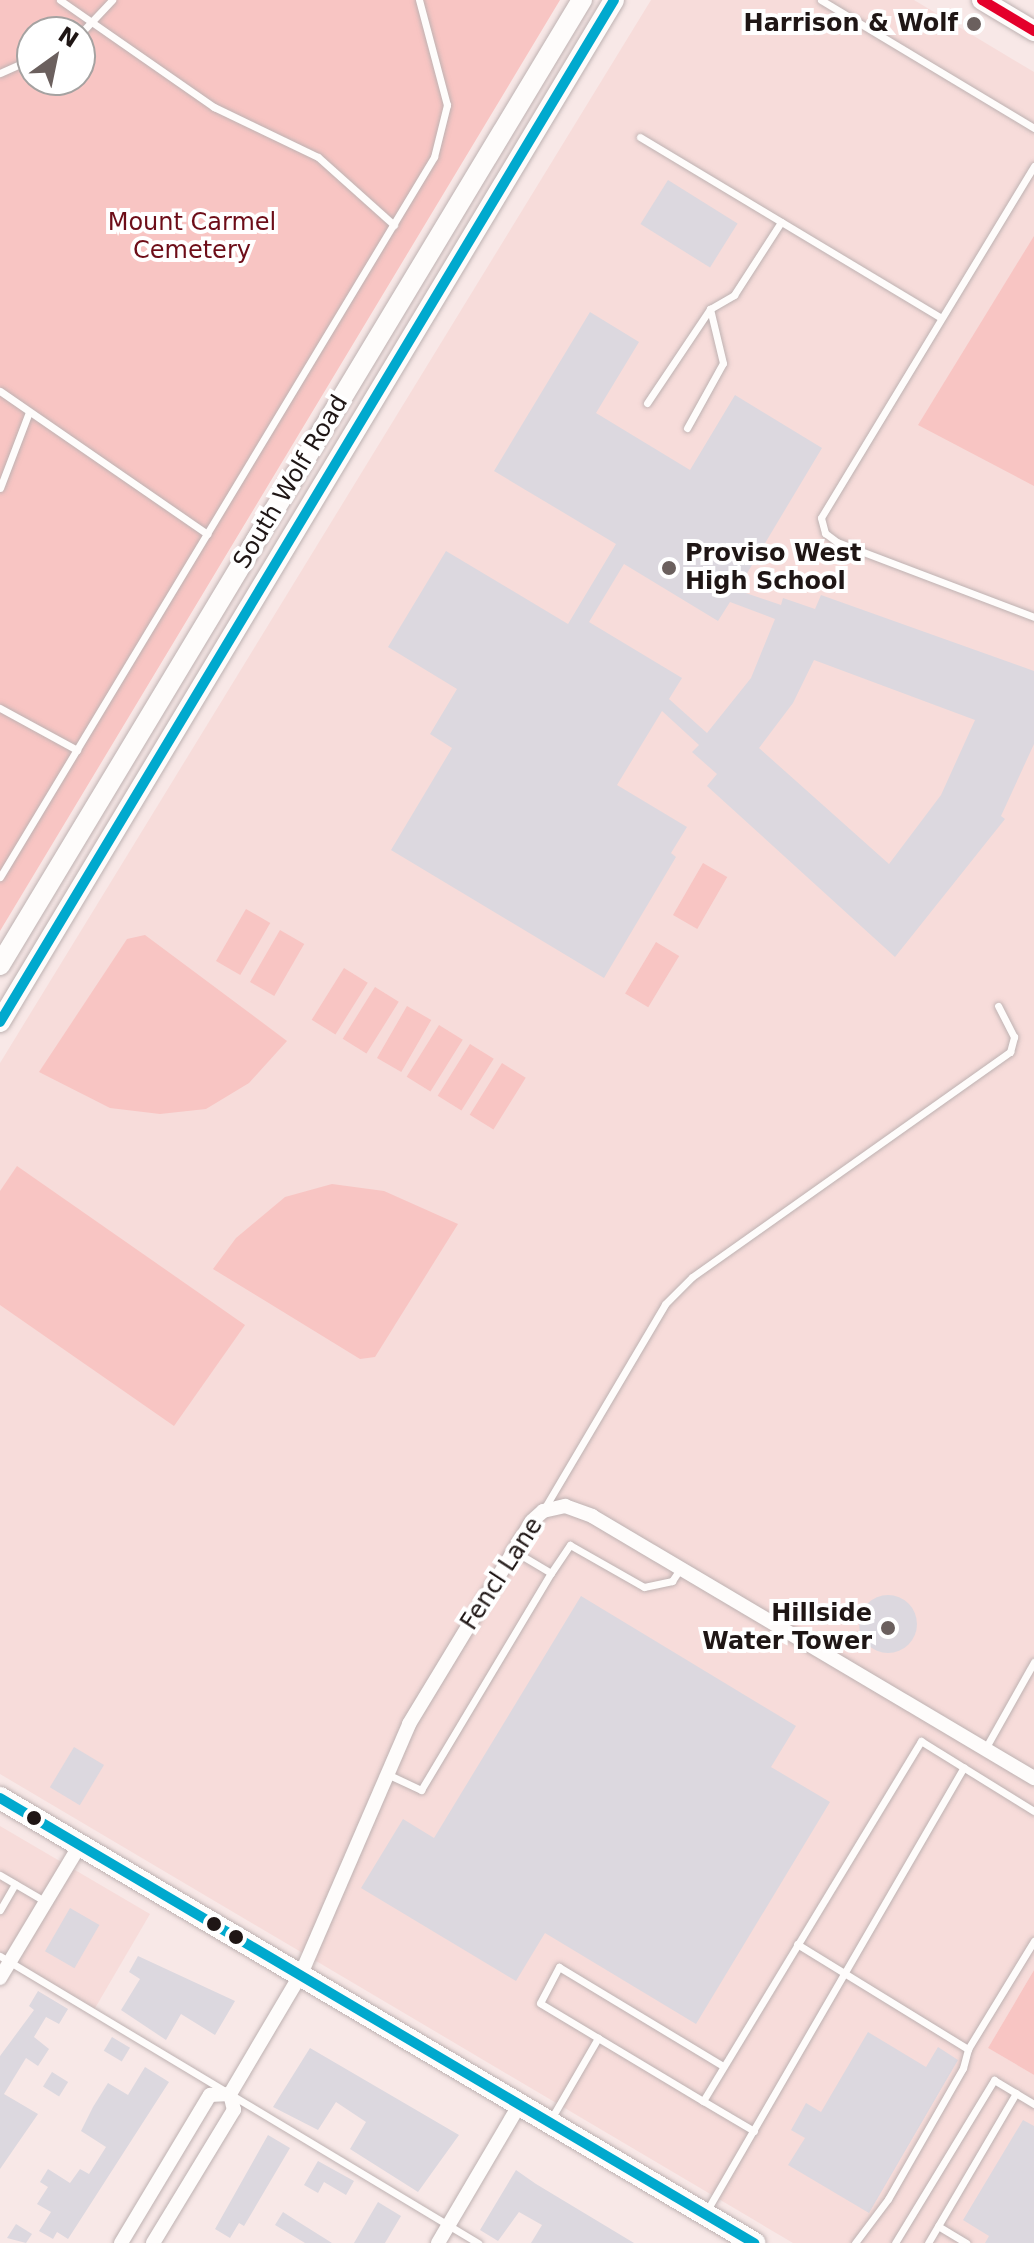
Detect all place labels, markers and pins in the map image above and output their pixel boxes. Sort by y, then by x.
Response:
place label: Harrison & Wolf [744,10,958,38]
marker: Harrison & Wolf [965,15,983,33]
place label: Proviso West High School [685,540,862,596]
marker: Proviso West High School [660,559,678,577]
place label: Hillside Water Tower [702,1600,872,1656]
marker: Hillside Water Tower [879,1619,897,1637]
unlabelled marker [26,1810,42,1826]
unlabelled marker [206,1916,222,1932]
unlabelled marker [228,1929,244,1945]

